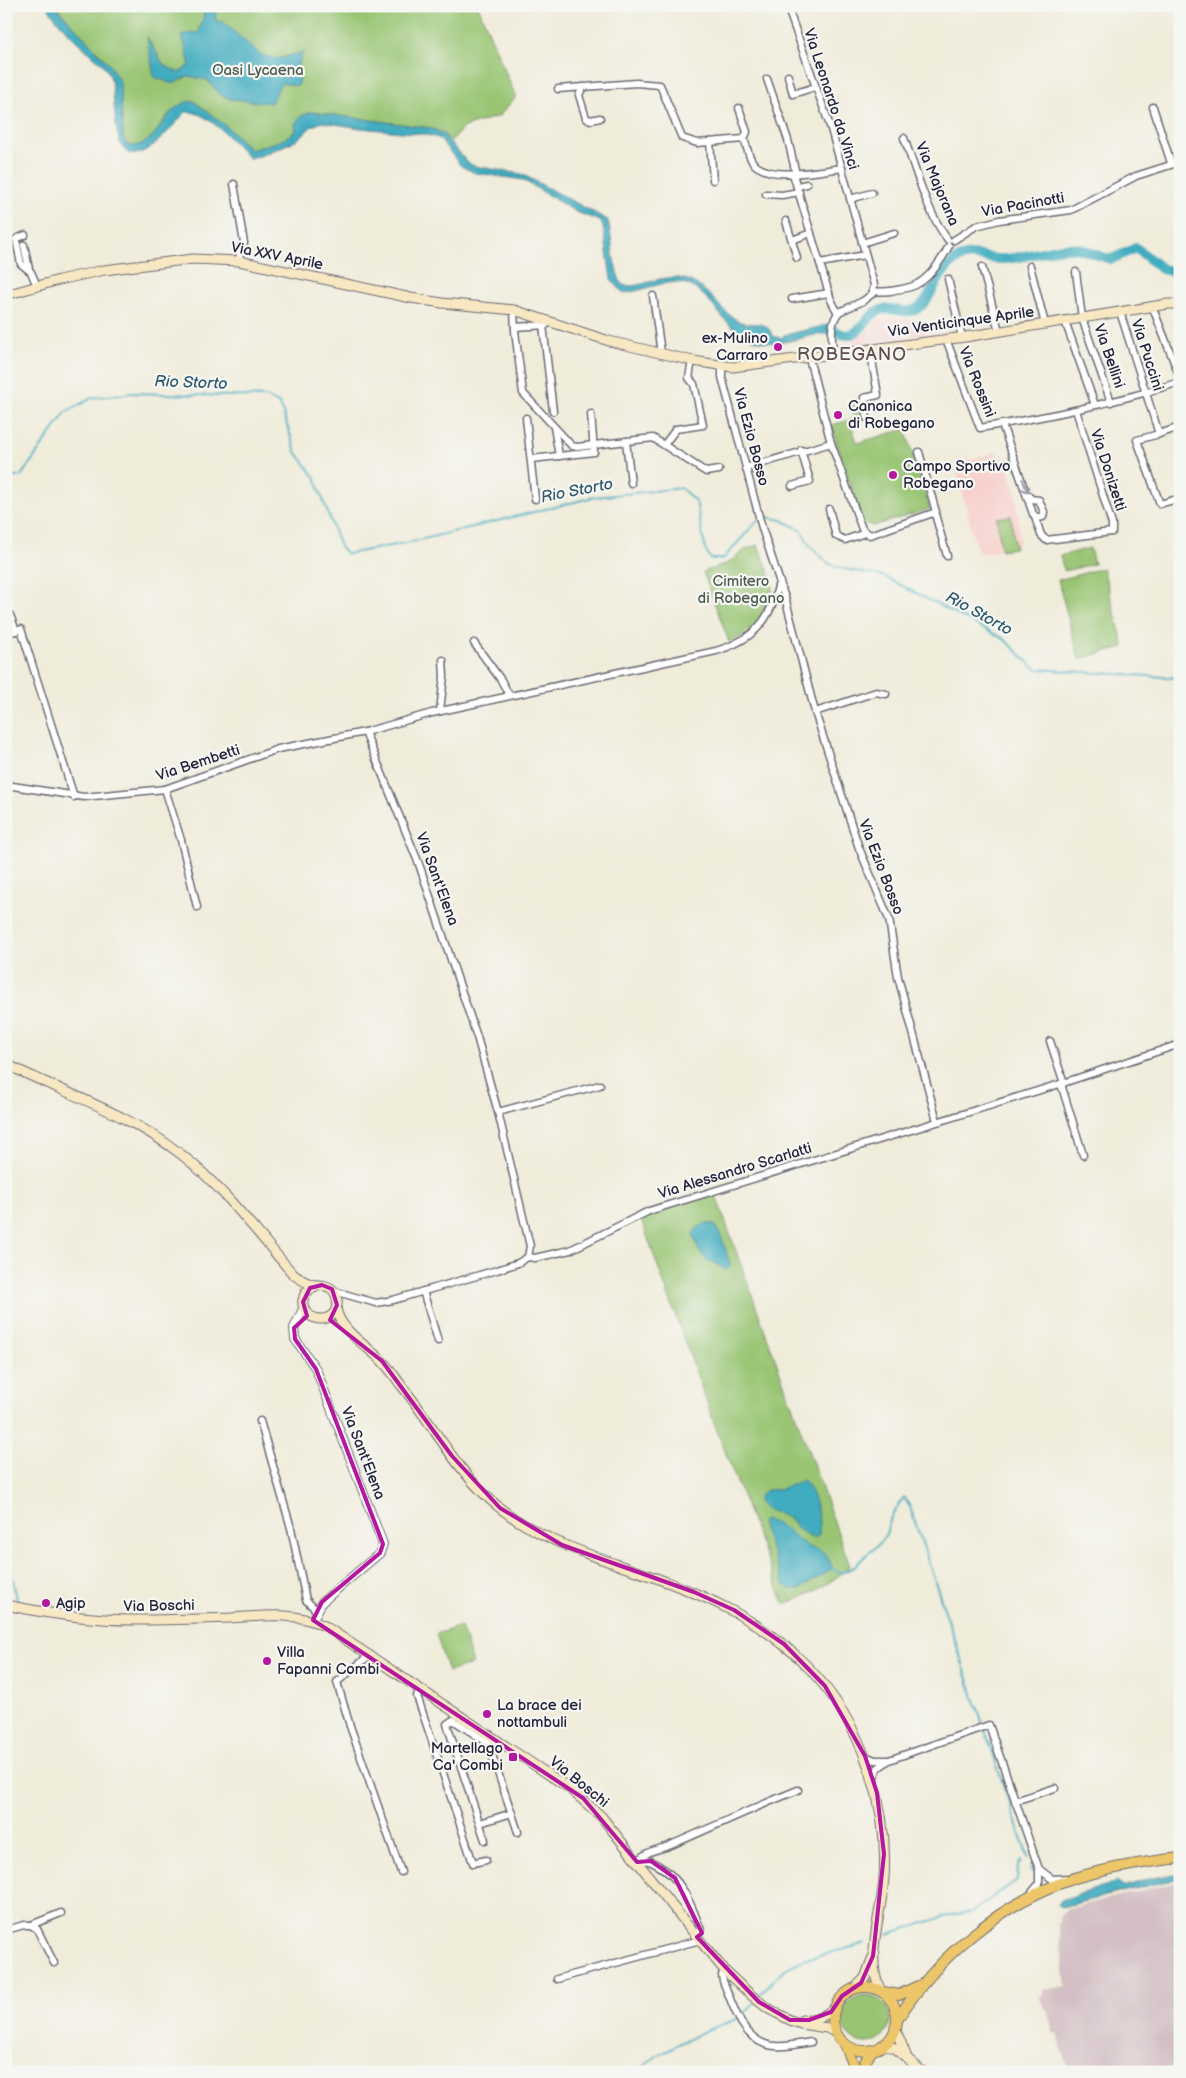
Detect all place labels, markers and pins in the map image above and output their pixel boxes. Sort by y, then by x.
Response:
place label: ex-Mulino Carraro [702,329,768,365]
marker: ex-Mulino Carraro [772,341,784,353]
place label: Canonica di Robegano [848,397,935,433]
marker: Canonica di Robegano [832,409,844,421]
place label: Campo Sportivo Robegano [903,457,1011,493]
marker: Campo Sportivo Robegano [887,469,899,481]
place label: Agip [56,1594,86,1613]
marker: Agip [40,1597,52,1609]
place label: Villa Fapanni Combi [277,1643,379,1679]
marker: Villa Fapanni Combi [261,1655,273,1667]
place label: La brace dei nottambuli [497,1696,582,1732]
marker: La brace dei nottambuli [481,1708,493,1720]
place label: Martellago Ca' Combi [431,1739,503,1775]
marker: Martellago Ca' Combi [507,1751,519,1763]

